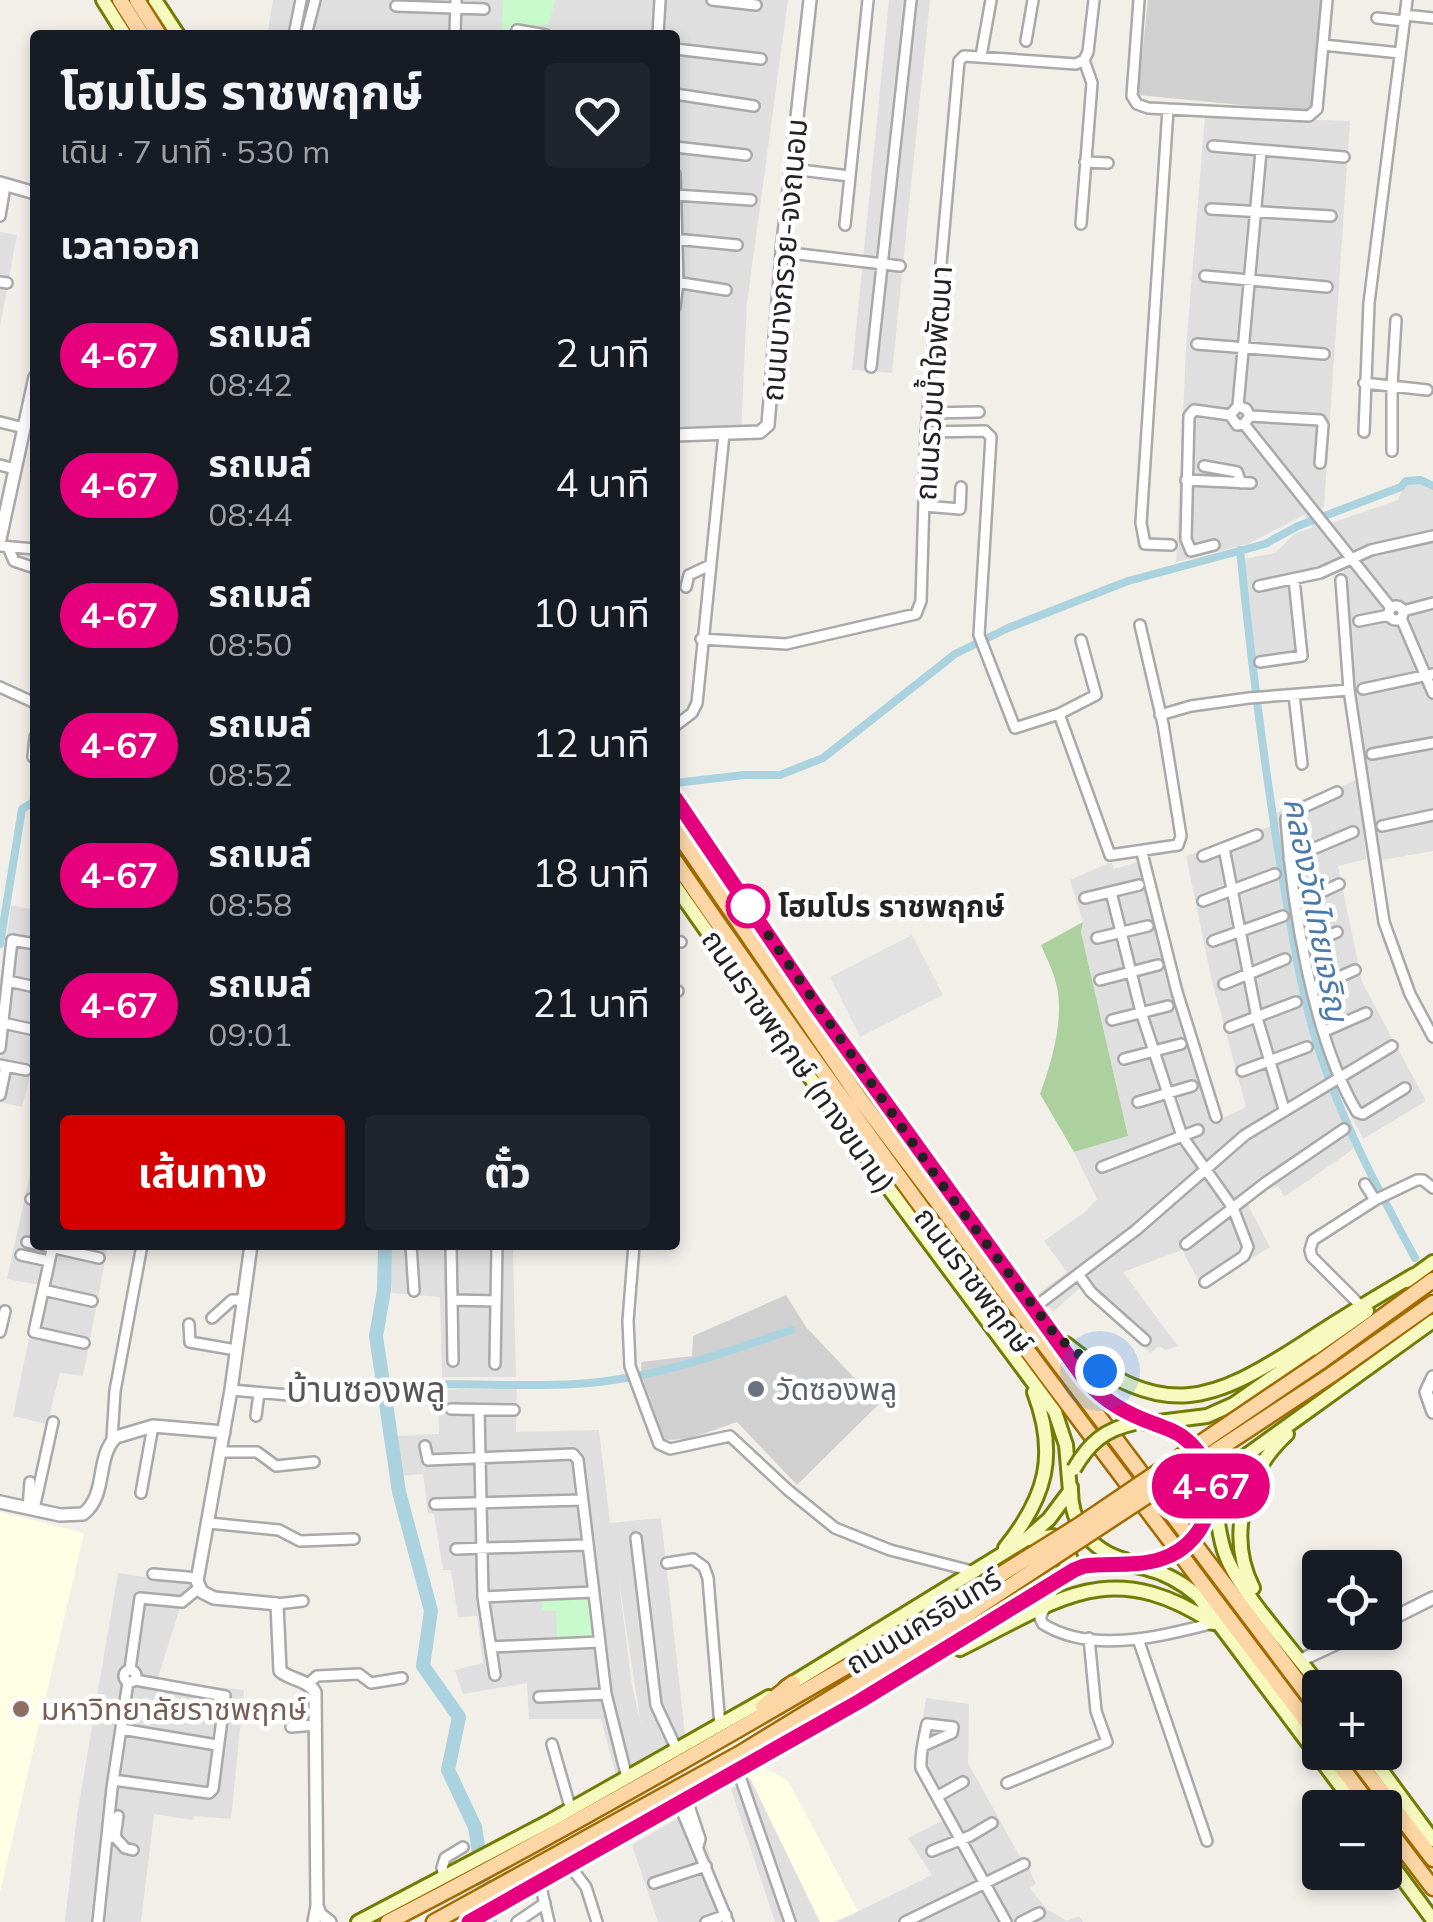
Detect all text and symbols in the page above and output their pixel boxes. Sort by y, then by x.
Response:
text: โฮมโปร ราชพฤกษ์ [60,61,423,121]
button: heart [545,63,650,168]
street label: ถนนบางกรวย-จงถนอม [753,117,815,403]
text: เดิน · 7 นาที · 530 m [60,131,330,171]
text: เวลาออก [60,221,200,269]
street label: ถนนรวมน้ำใจพัฒนา [905,264,960,502]
text: รถเมล์ [208,309,312,357]
text: 2 นาที [555,329,650,377]
text: 4-67 [80,333,158,377]
text: 08:42 [208,364,292,404]
text: รถเมล์ [208,439,312,487]
text: 4 นาที [555,459,650,507]
text: 4-67 [80,463,158,507]
text: 08:44 [208,494,292,534]
text: รถเมล์ [208,569,312,617]
text: 10 นาที [533,589,650,637]
text: 4-67 [80,593,158,637]
text: 08:50 [208,624,292,664]
text: รถเมล์ [208,699,312,747]
text: 12 นาที [533,719,650,767]
text: 4-67 [80,723,158,767]
text: 08:52 [208,754,292,794]
water label: คลองวัดไทยเจริญ [1276,794,1359,1026]
text: รถเมล์ [208,829,312,877]
text: 18 นาที [533,849,650,897]
text: 4-67 [80,853,158,897]
text: 08:58 [208,884,292,924]
marker: โฮมโปร ราชพฤกษ์ [727,885,769,927]
place label: โฮมโปร ราชพฤกษ์ [778,887,1005,925]
street label: ถนนราชพฤกษ์ (ทางขนาน) [694,922,904,1200]
text: รถเมล์ [208,959,312,1007]
text: 21 นาที [533,979,650,1027]
text: 4-67 [80,983,158,1027]
text: 09:01 [208,1014,292,1054]
button: เส้นทาง [60,1115,345,1230]
button: ตั๋ว [365,1115,650,1230]
street label: ถนนราชพฤกษ์ [906,1199,1042,1361]
your location [1075,1346,1125,1396]
district label: บ้านซองพลู [286,1367,446,1411]
place label: วัดซองพลู [776,1370,897,1408]
marker: วัดซองพลู [745,1378,767,1400]
line badge: 4-67 [1141,1454,1281,1518]
text: 4-67 [1172,1464,1250,1508]
map controls [1302,1550,1402,1890]
button: locate [1302,1550,1402,1650]
street label: ถนนนครอินทร์ [838,1559,1009,1682]
button: + [1302,1670,1402,1770]
place label: มหาวิทยาลัยราชพฤกษ์ [41,1690,307,1728]
marker: มหาวิทยาลัยราชพฤกษ์ [10,1698,32,1720]
button: − [1302,1790,1402,1890]

